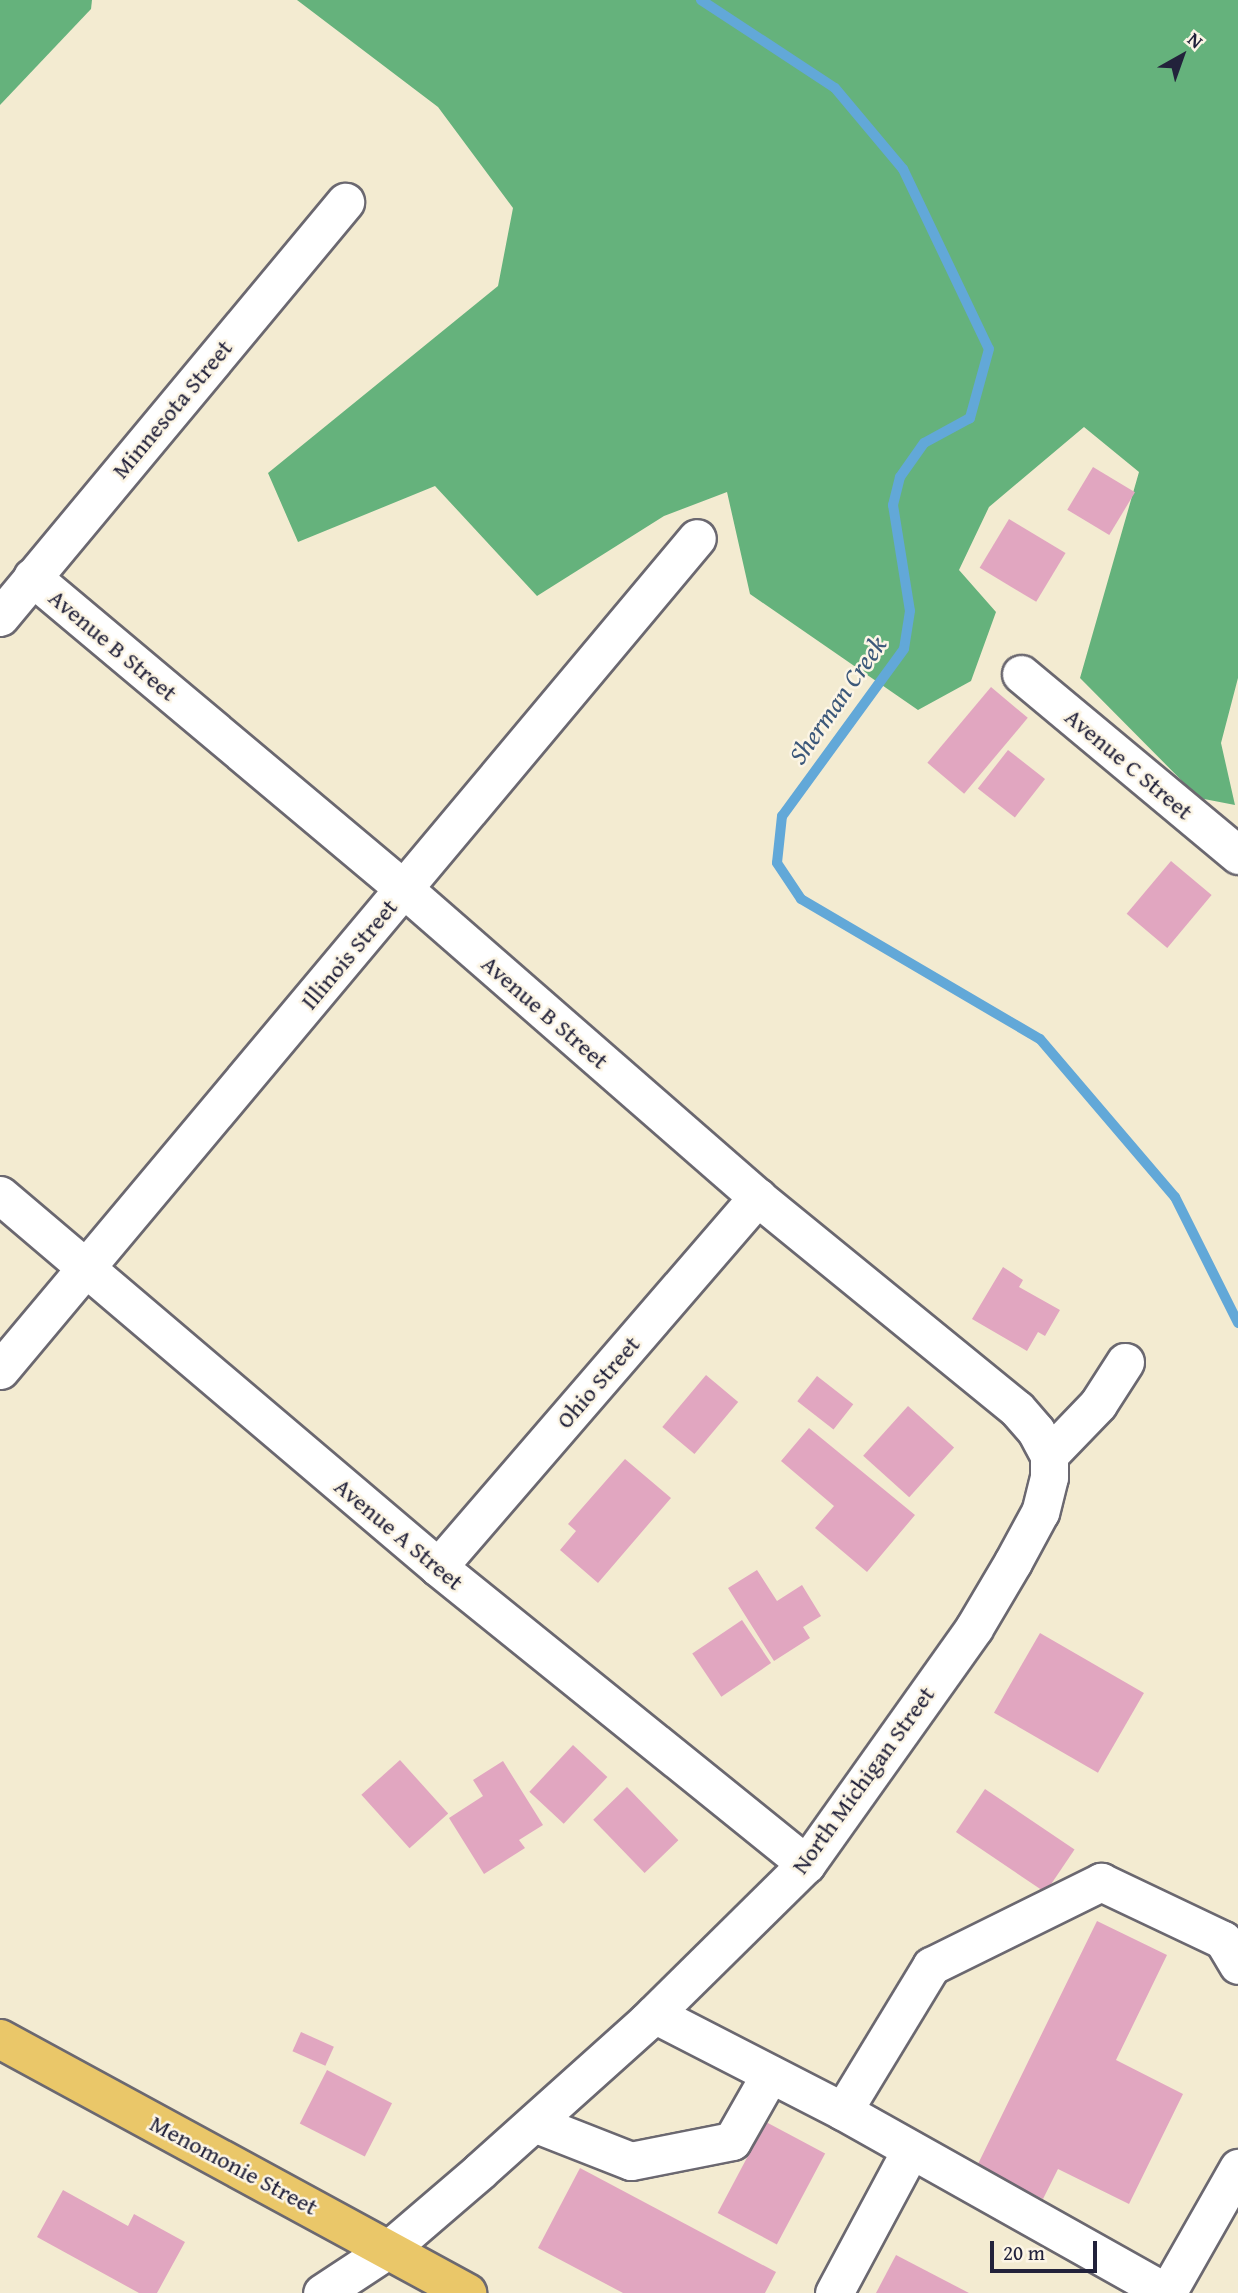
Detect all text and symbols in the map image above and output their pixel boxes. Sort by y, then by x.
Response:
north arrow [1147,21,1217,91]
text: N [1182,25,1209,55]
street label: Minnesota Street [106,334,238,484]
street label: Avenue B Street [43,583,183,707]
water label: Sherman Creek [781,630,893,770]
street label: Avenue C Street [1059,702,1199,826]
street label: Illinois Street [294,893,404,1015]
street label: Avenue B Street [476,949,614,1075]
street label: Ohio Street [550,1330,646,1434]
street label: Avenue A Street [329,1472,469,1596]
street label: North Michigan Street [785,1681,941,1879]
street label: Menomonie Street [145,2109,323,2221]
scale bar [993,2226,1100,2270]
text: 20 m [1003,2237,1045,2268]

